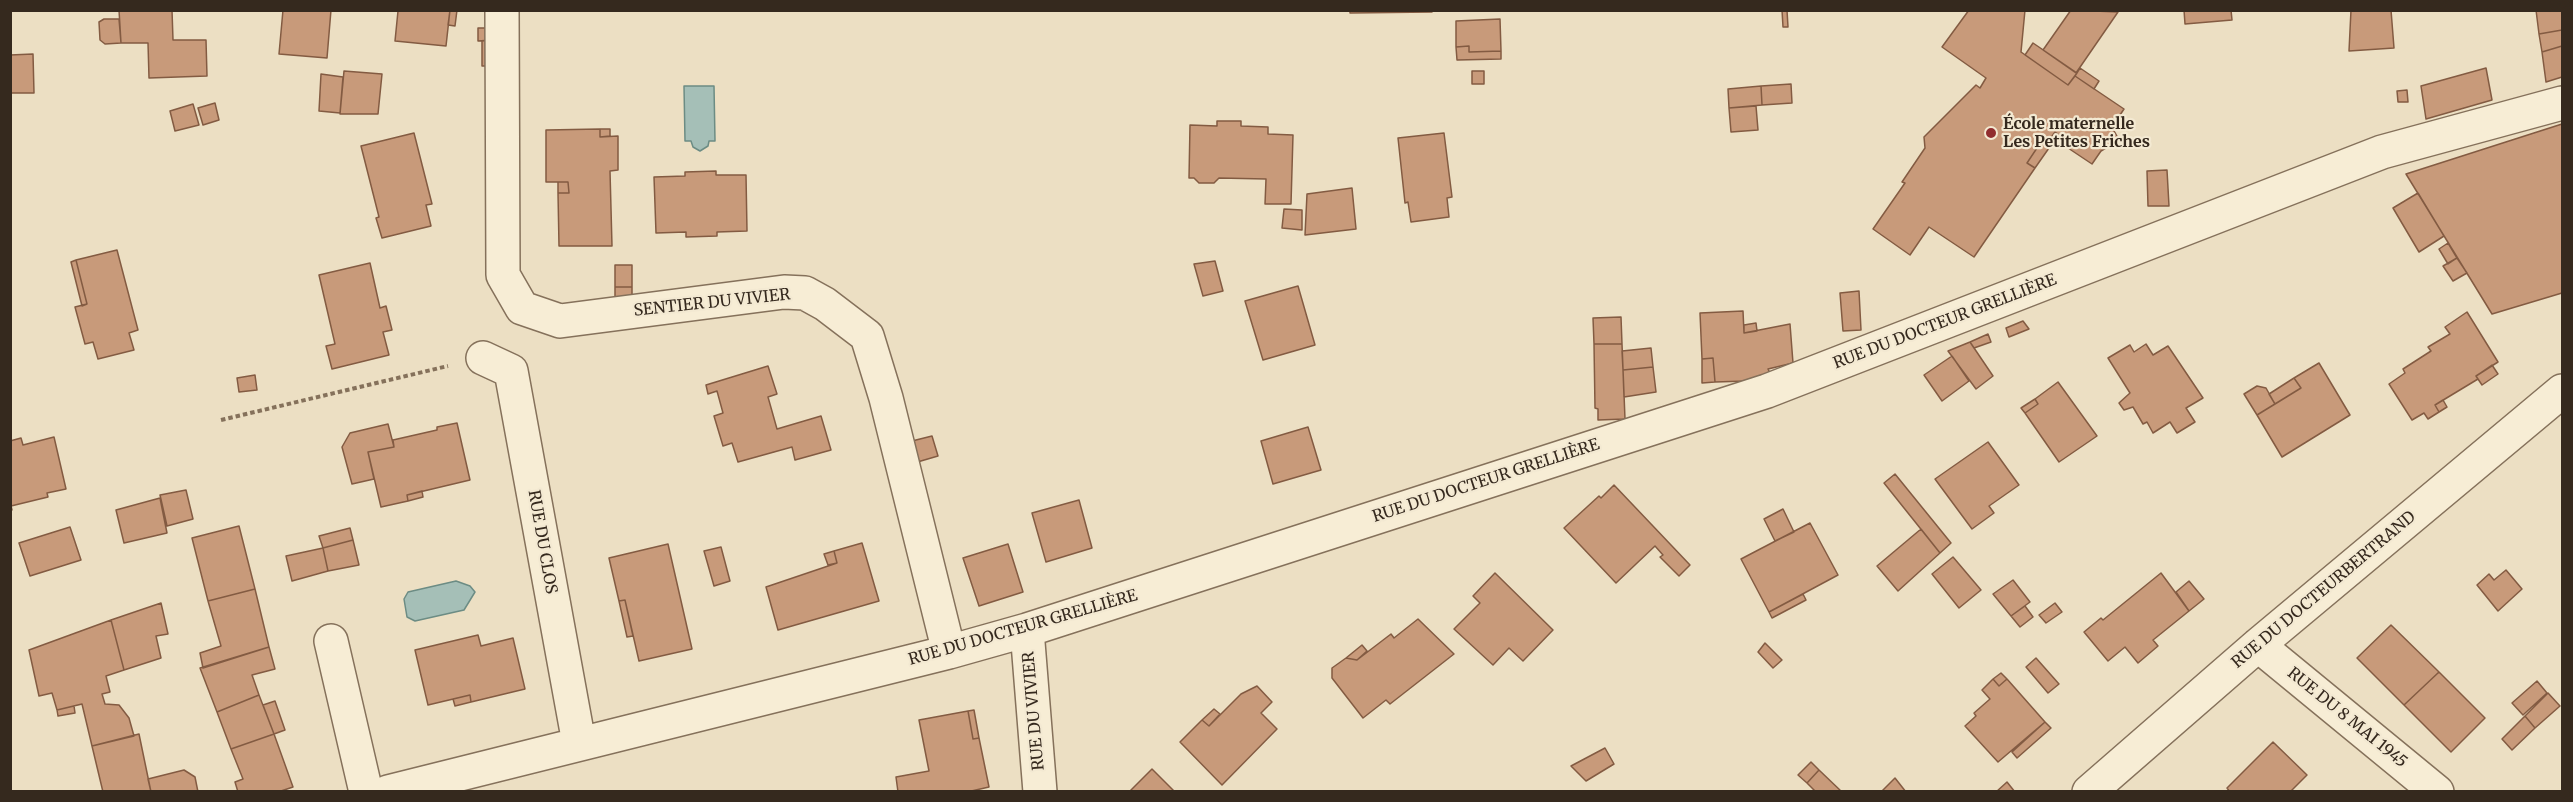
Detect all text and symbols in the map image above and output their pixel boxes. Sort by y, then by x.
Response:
place label: École maternelle Les Petites Friches [2003,114,2150,152]
marker: École maternelle Les Petites Friches [1984,126,1998,140]
street label: RUE DU DOCTEUR GRELLIÈRE [1831,271,2059,373]
street label: SENTIER DU VIVIER [633,285,791,321]
street label: RUE DU DOCTEUR GRELLIÈRE [1370,435,1602,527]
street label: RUE DU CLOS [523,488,561,596]
street label: RUE DU DOCTEURBERTRAND [2228,507,2420,673]
street label: RUE DU DOCTEUR GRELLIÈRE [906,586,1140,670]
street label: RUE DU VIVIER [1019,651,1049,771]
street label: RUE DU 8 MAI 1945 [2283,664,2411,772]

